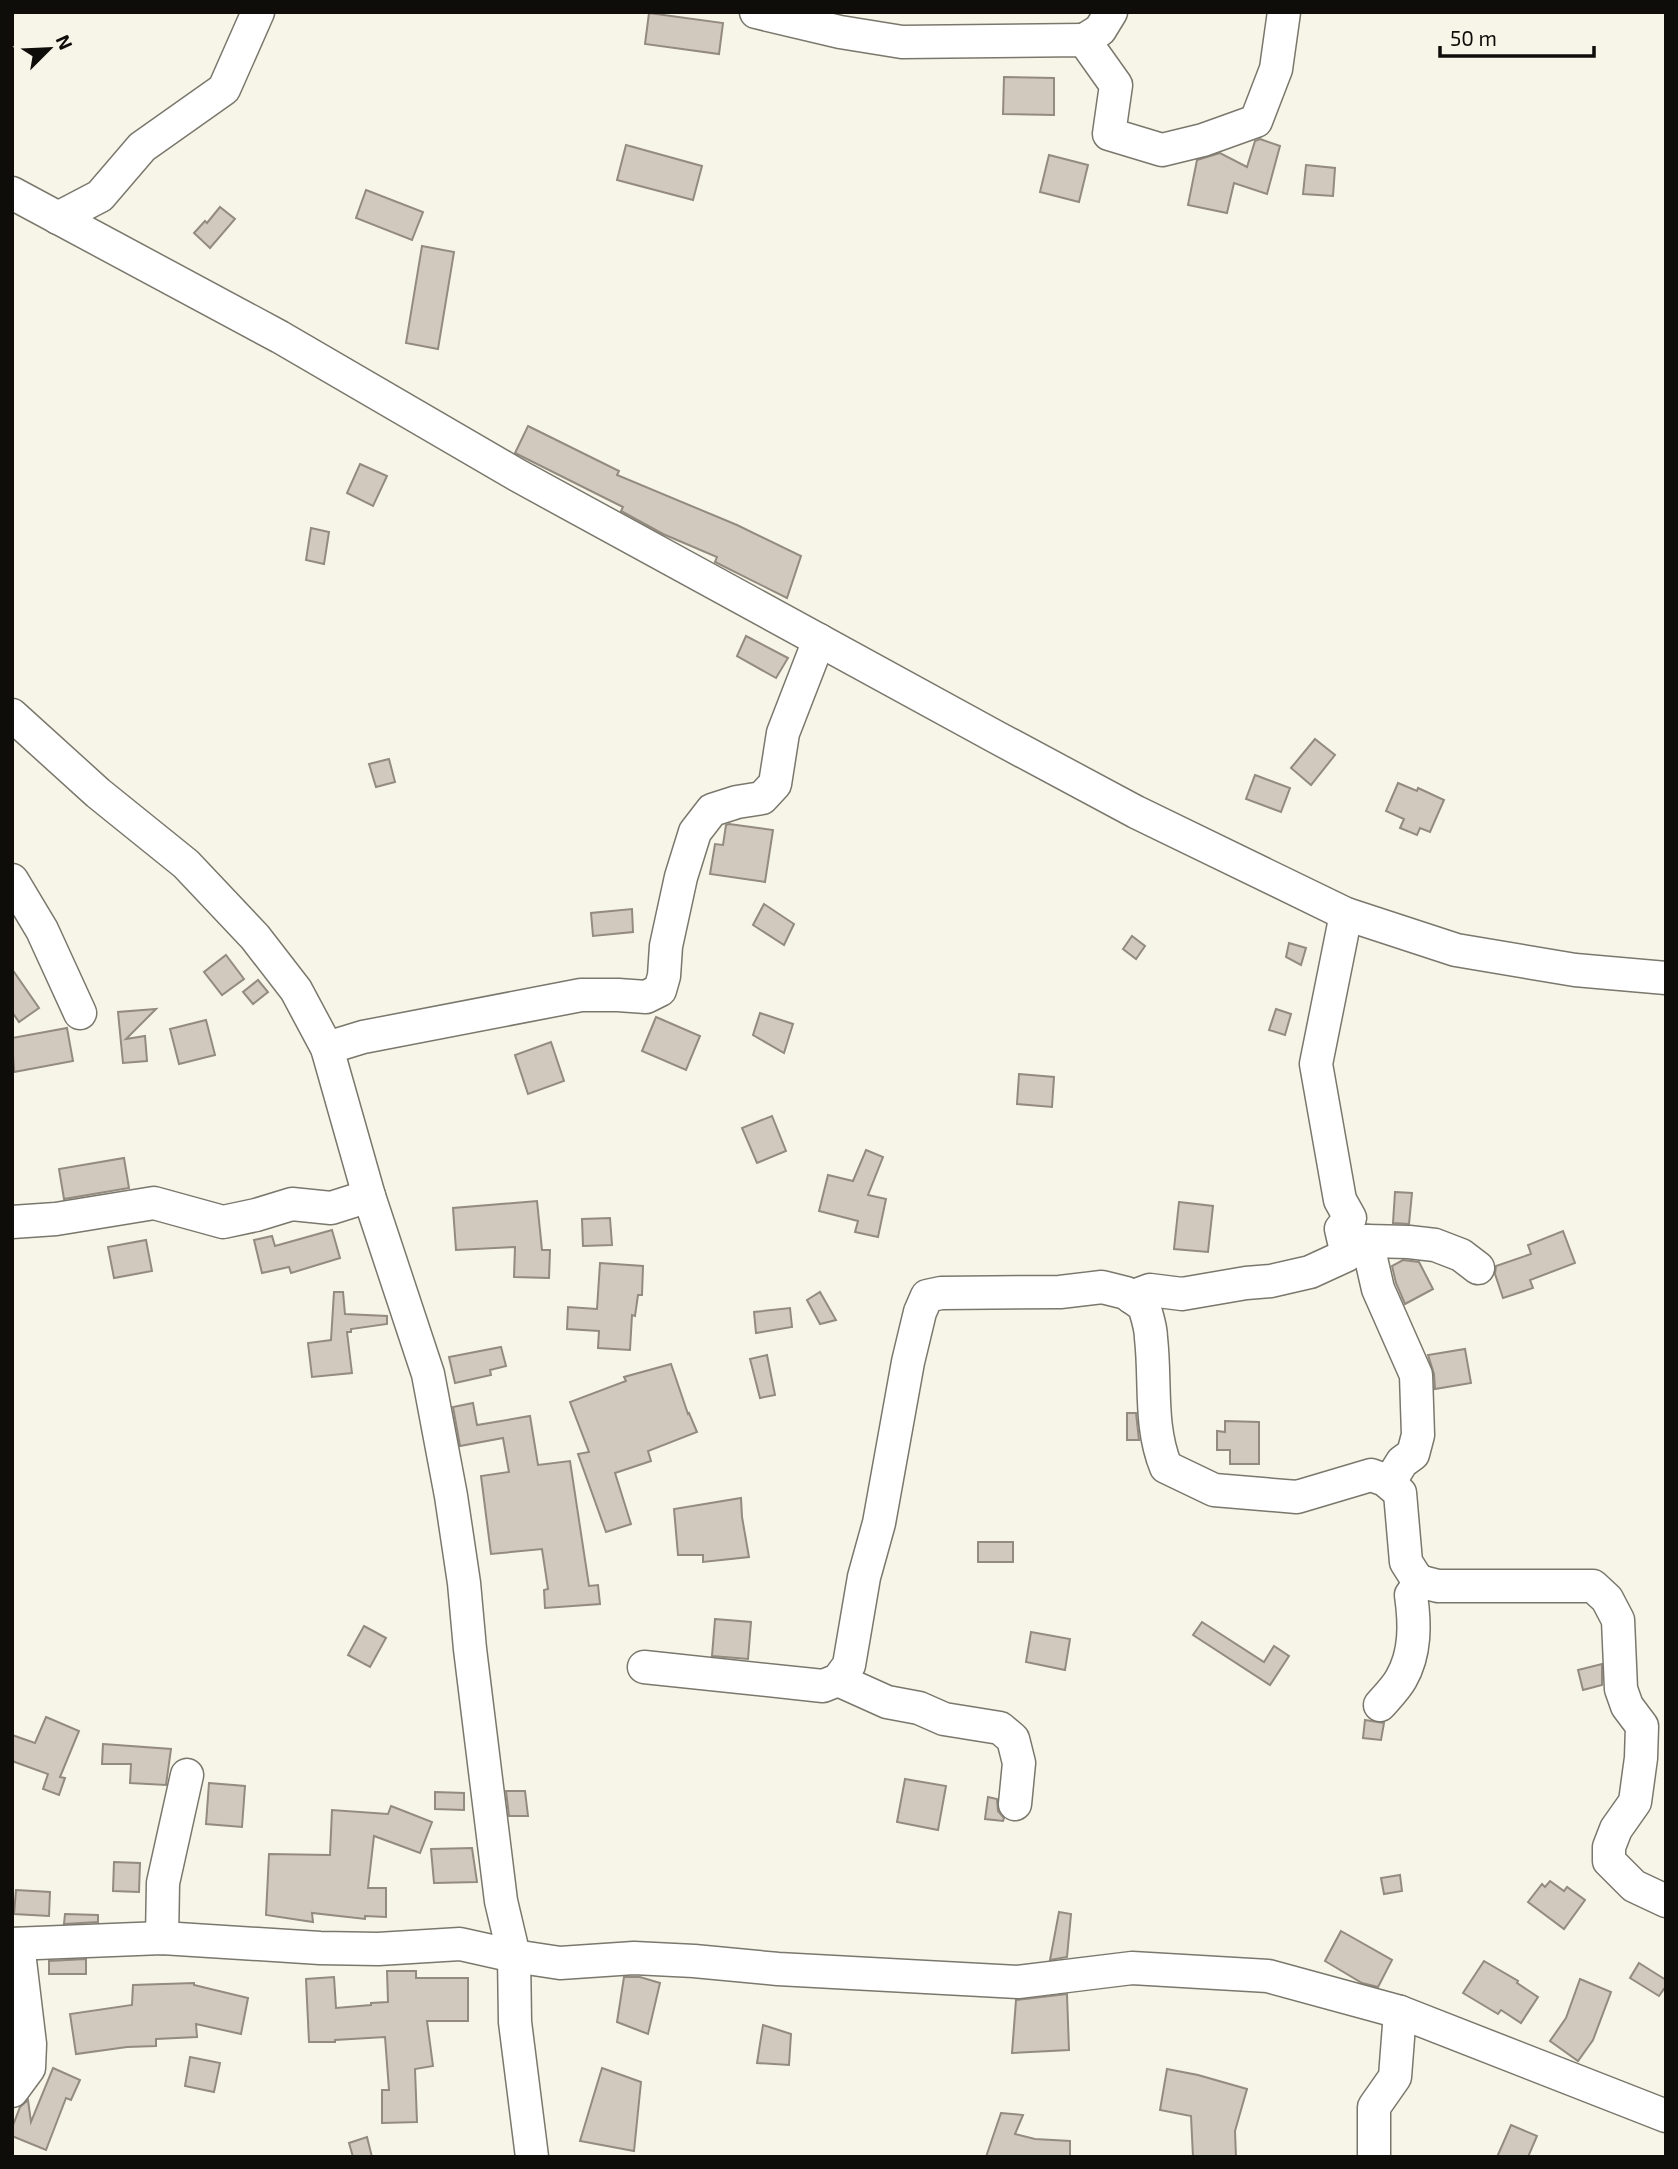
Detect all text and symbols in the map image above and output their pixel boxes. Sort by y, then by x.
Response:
north arrow [14,14,84,84]
scale bar [1440,14,1594,58]
text: 50 m [1450,25,1497,50]
text: N [52,31,78,53]

